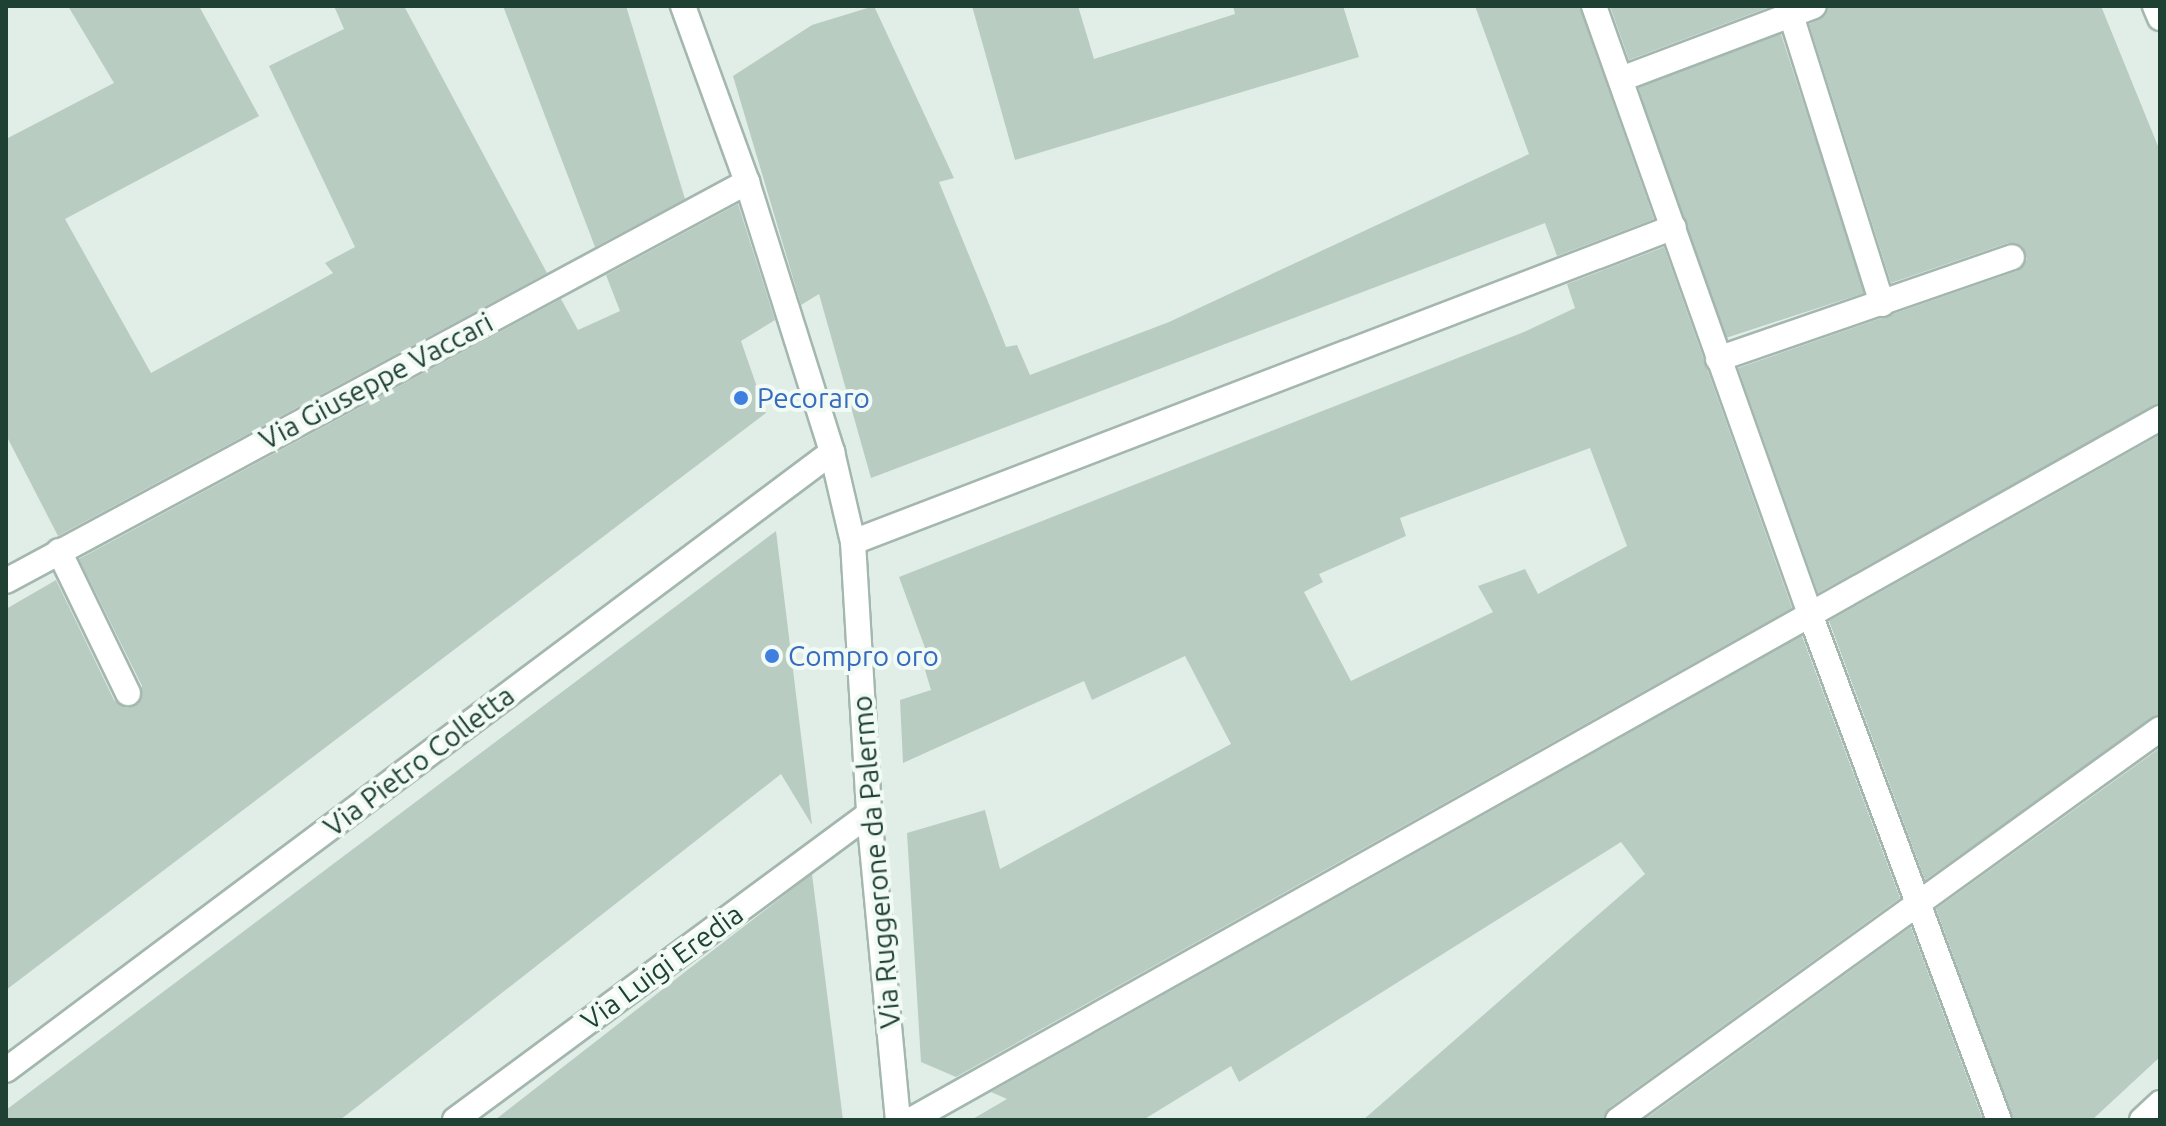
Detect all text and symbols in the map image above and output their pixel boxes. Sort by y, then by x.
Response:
street label: Via Giuseppe Vaccari [254,305,498,457]
place label: Pecoraro [757,381,870,415]
marker: Pecoraro [732,389,750,407]
place label: Compro oro [788,639,939,673]
marker: Compro oro [763,647,781,665]
street label: Via Pietro Colletta [317,678,521,844]
street label: Via Ruggerone da Palermo [845,694,907,1030]
street label: Via Luigi Eredia [574,897,750,1037]

